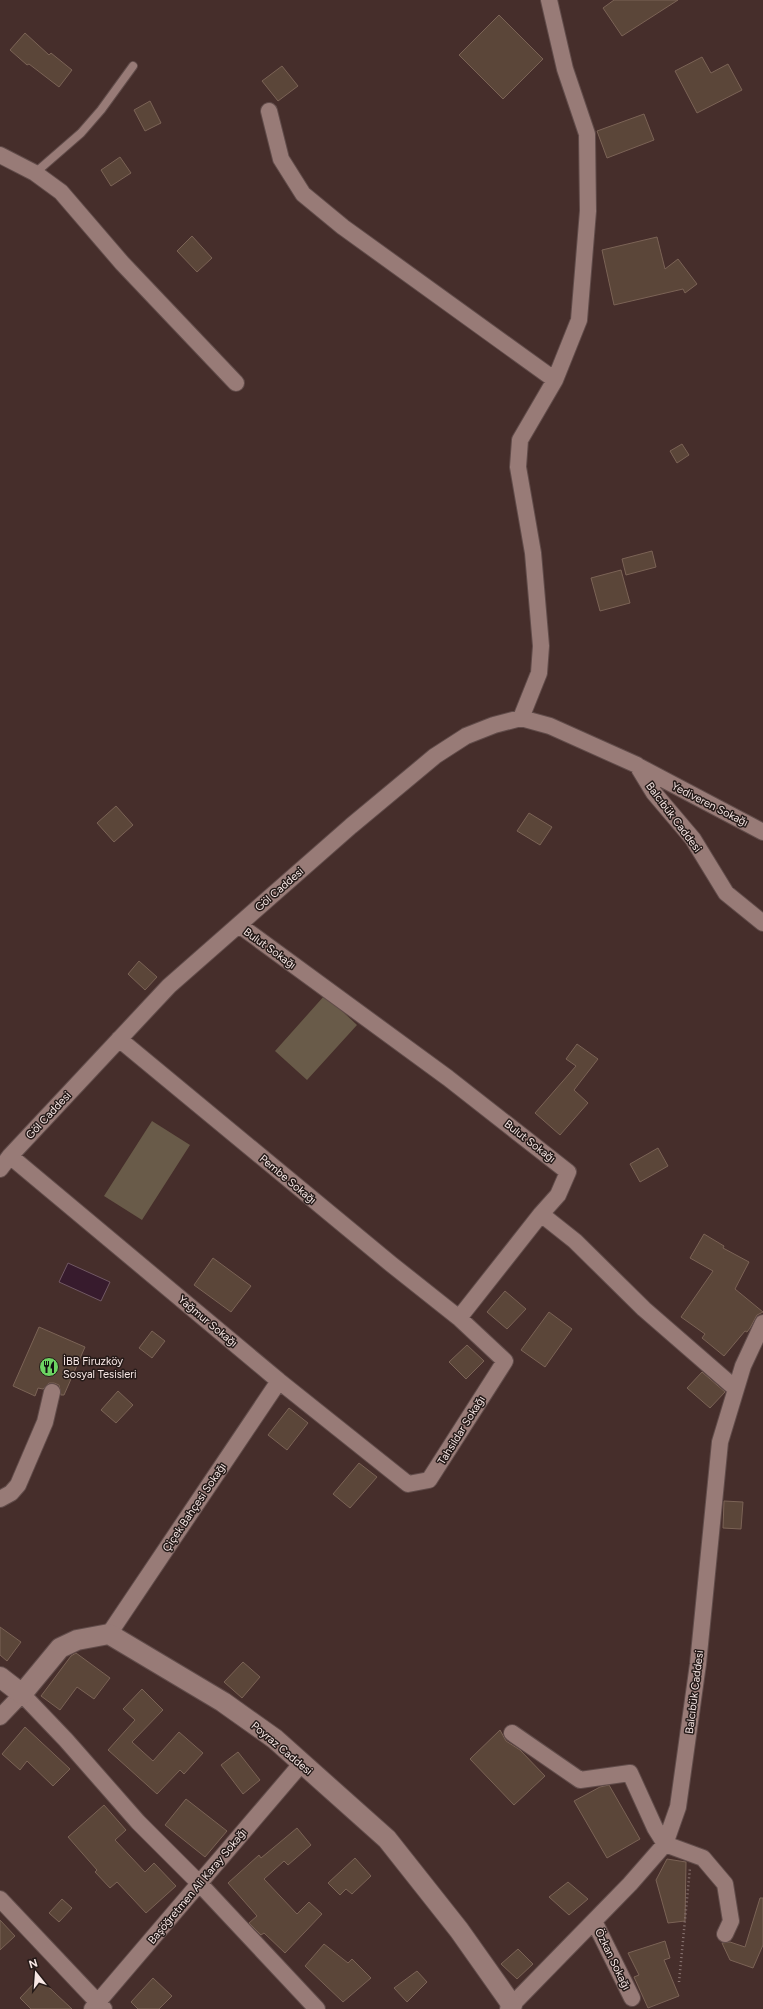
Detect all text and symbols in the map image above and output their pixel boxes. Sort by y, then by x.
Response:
street label: Balcıbük Caddesi [643,780,704,855]
street label: Yediveren Sokağı [669,780,750,829]
street label: Göl Caddesi [252,865,306,914]
street label: Bulut Sokağı [241,925,298,972]
street label: Göl Caddesi [23,1089,74,1142]
street label: Bulut Sokağı [502,1117,558,1165]
street label: Pembe Sokağı [257,1152,319,1207]
street label: Yağmur Sokağı [176,1293,240,1350]
place label: İBB Firuzköy Sosyal Tesisleri [63,1355,137,1381]
restaurant icon: İBB Firuzköy Sosyal Tesisleri [38,1356,60,1378]
street label: Tahsildar Sokağı [435,1393,488,1467]
street label: Çiçek Bahçesi Sokağı [160,1460,229,1554]
street label: Balcıbük Caddesi [683,1650,706,1735]
street label: Poyraz Caddesi [248,1719,315,1778]
street label: Başöğretmen Ali Karay Sokağı [145,1826,249,1947]
street label: Özkan Sokağı [592,1926,634,1992]
north arrow [16,1953,56,1993]
text: N [27,1956,39,1971]

